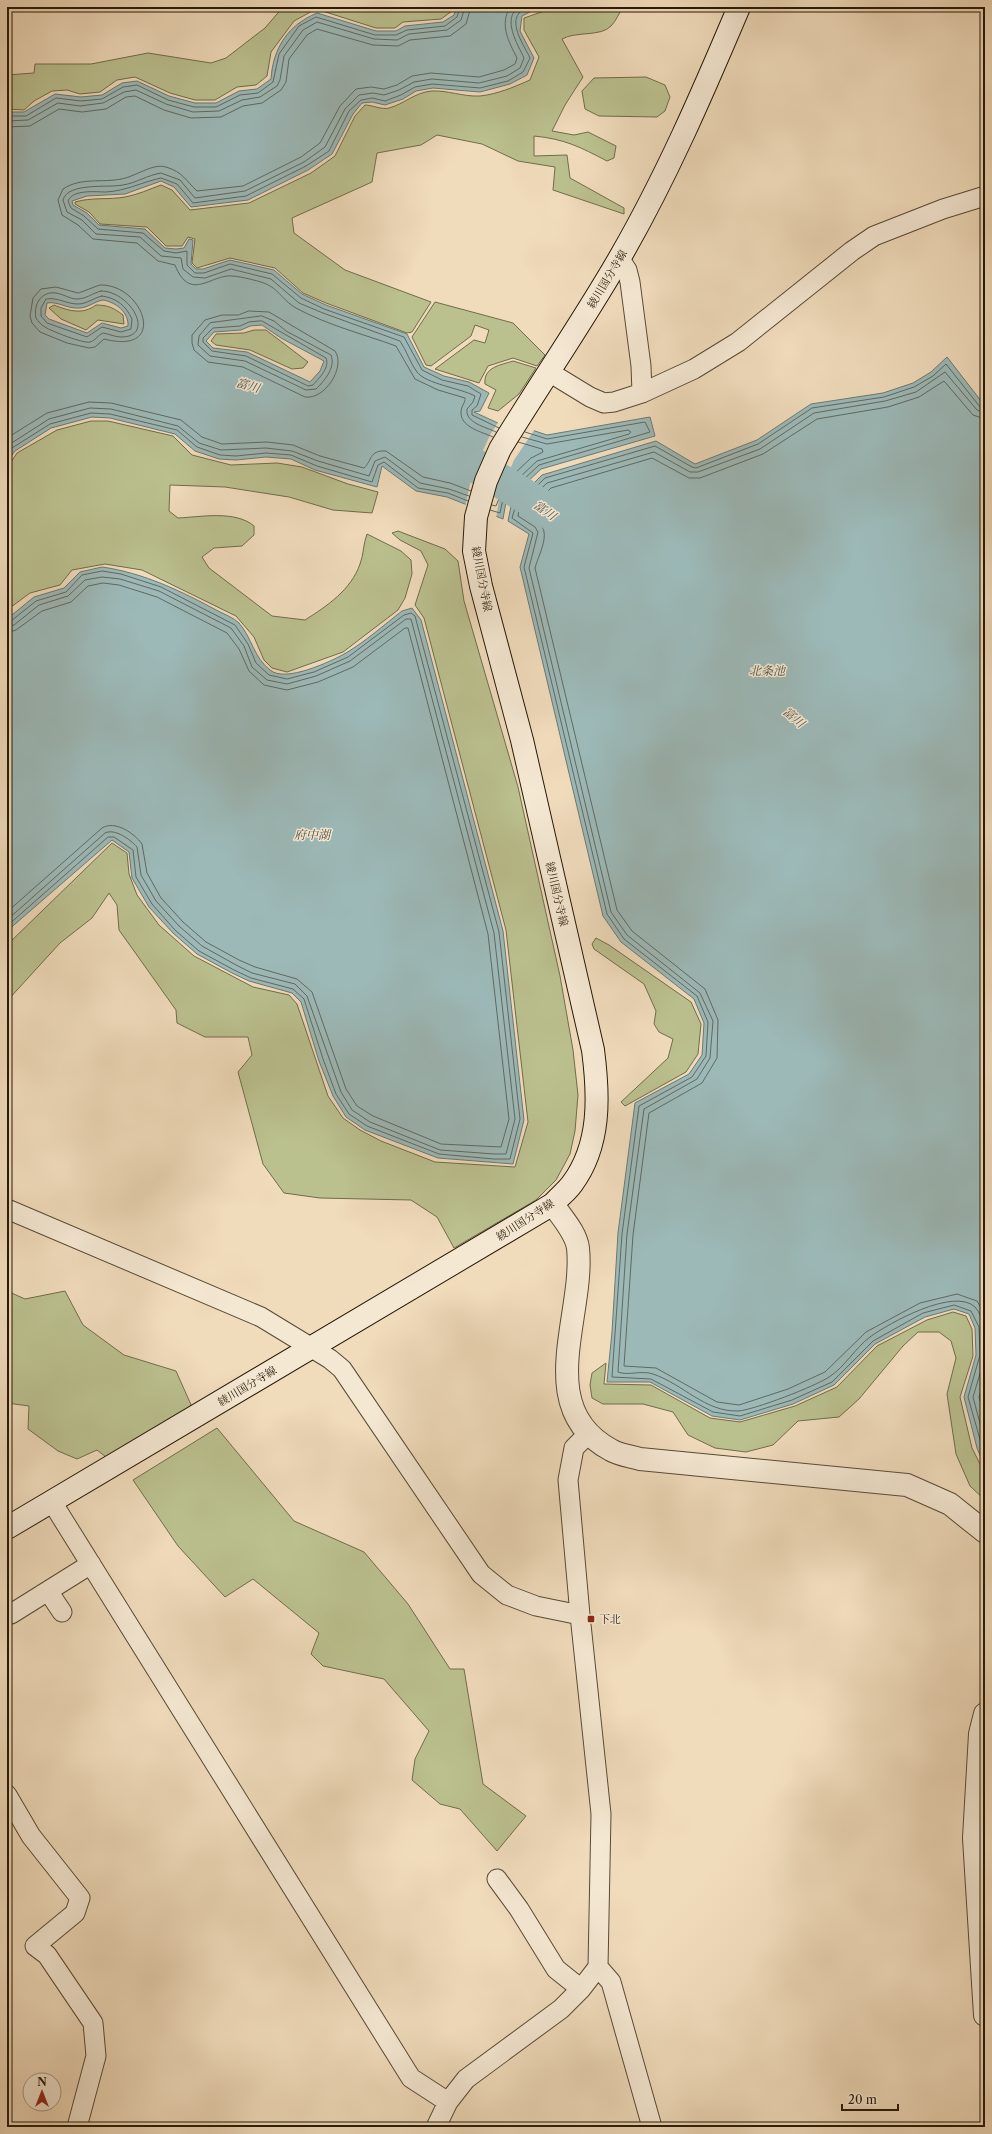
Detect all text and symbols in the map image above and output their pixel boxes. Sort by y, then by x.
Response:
street label: 綾川国分寺線 [584,247,630,311]
water label: 富川 [234,374,264,396]
water label: 富川 [531,497,561,524]
street label: 綾川国分寺線 [469,545,495,613]
water label: 北条池 [749,663,787,678]
water label: 富川 [780,704,810,732]
water label: 府中湖 [294,827,332,842]
street label: 綾川国分寺線 [543,860,571,928]
street label: 綾川国分寺線 [494,1196,556,1244]
street label: 綾川国分寺線 [215,1363,279,1409]
place label: 下北 [599,1612,621,1626]
marker: 下北 [586,1614,596,1624]
north arrow [22,2072,62,2112]
text: N [37,2075,47,2089]
scale bar [842,2086,898,2112]
text: 20 m [848,2092,877,2107]

